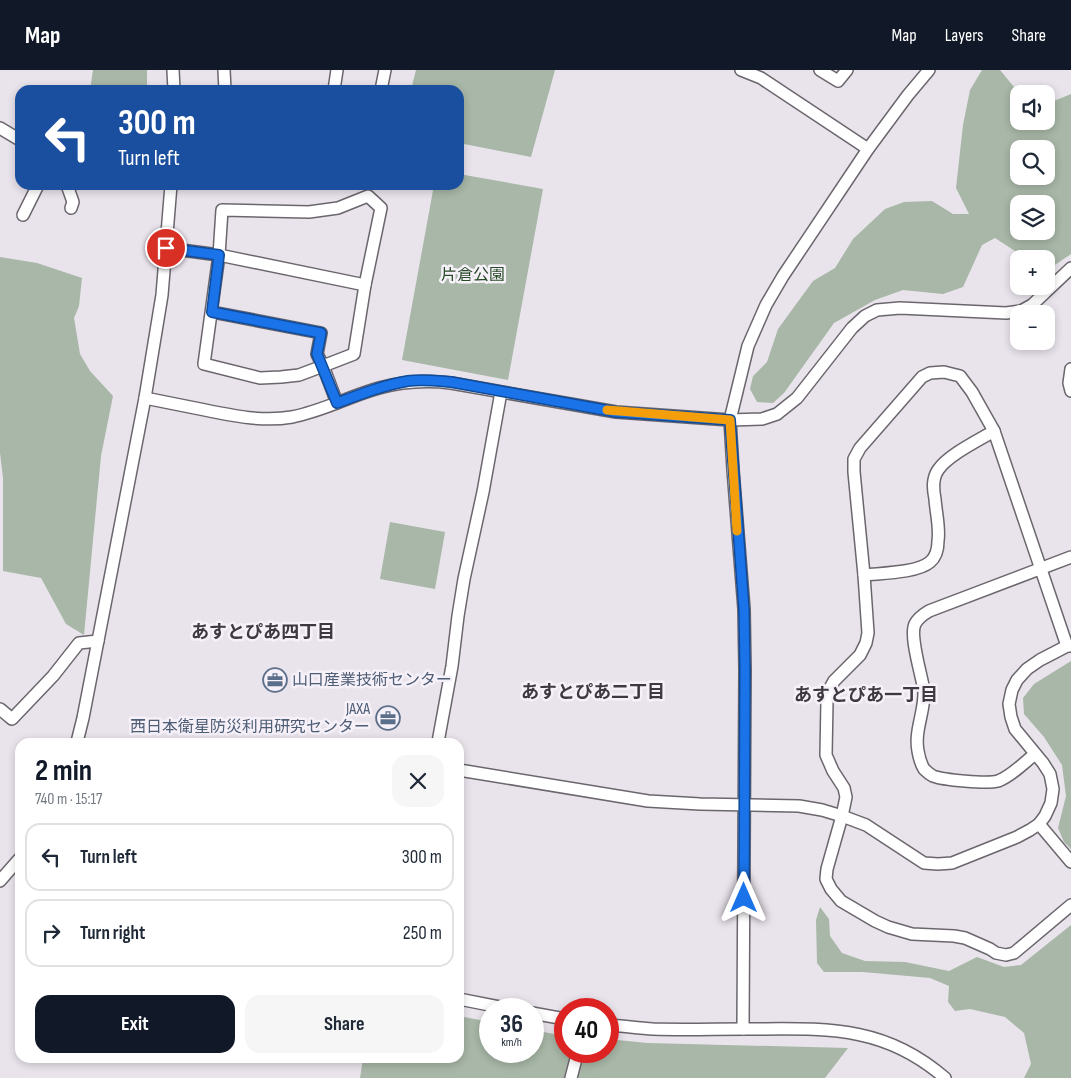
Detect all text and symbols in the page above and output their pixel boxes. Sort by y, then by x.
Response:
text: Map [25,21,60,50]
text: Map [892,25,917,46]
text: Layers [945,25,984,46]
text: Share [1012,25,1046,46]
map controls [1010,85,1055,350]
button: sound [1010,85,1055,130]
text: 300 m [118,102,196,145]
icon: left [35,105,100,170]
button: search [1010,140,1055,185]
text: Turn left [118,145,180,172]
button: layers [1010,195,1055,240]
pin [145,227,187,269]
icon: arrive [152,234,180,262]
button: + [1010,250,1055,295]
park label: 片倉公園 [441,266,505,285]
button: − [1010,305,1055,350]
district label: あすとぴあ四丁目 [191,622,335,643]
office icon: 山口産業技術センター [262,667,288,693]
place label: 山口産業技術センター [292,671,452,690]
district label: あすとぴあ二丁目 [521,682,665,703]
district label: あすとぴあ一丁目 [794,685,938,706]
place label: JAXA 西日本衛星防災利用研究センター [130,700,370,737]
office icon: JAXA 西日本衛星防災利用研究センター [375,705,401,731]
text: 2 min [35,753,92,789]
button: close [392,755,444,807]
text: 740 m · 15:17 [35,790,103,809]
icon: left [37,843,65,871]
text: Turn left [80,846,137,869]
text: 300 m [402,846,442,869]
position arrow [717,871,769,923]
icon: right [37,919,65,947]
text: Turn right [80,922,145,945]
text: 250 m [403,922,442,945]
button: Exit [35,995,235,1053]
button: Share [245,995,444,1053]
speed limit sign: 40 [554,998,619,1063]
text: 36 [500,1009,523,1040]
text: km/h [501,1035,522,1050]

